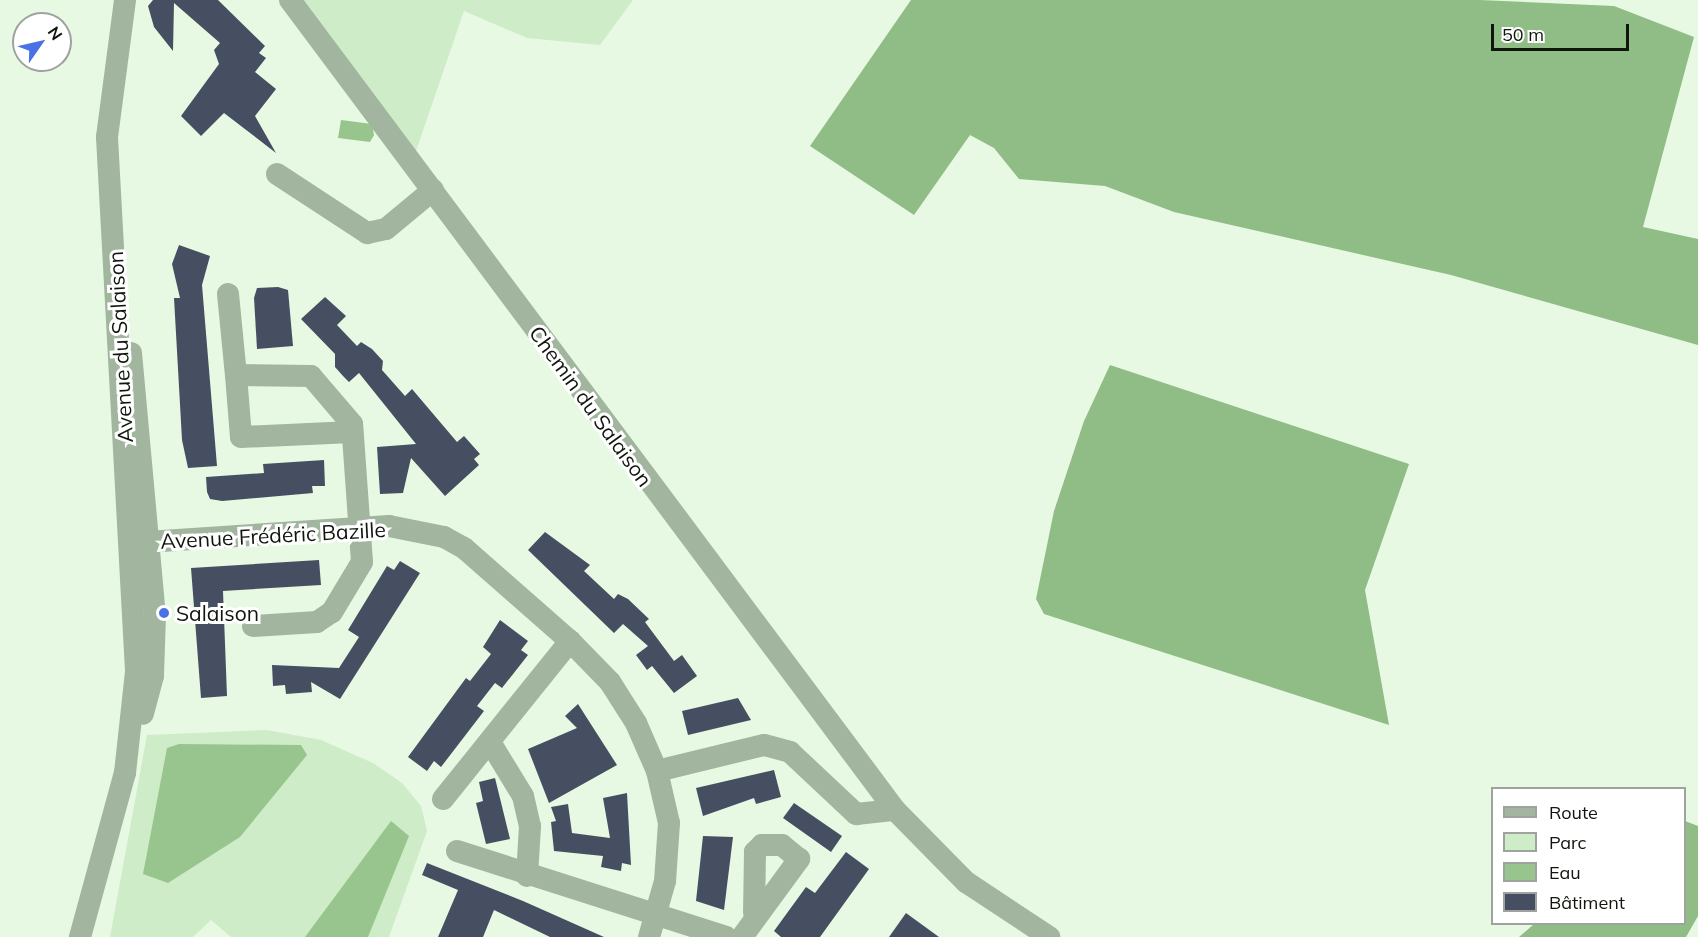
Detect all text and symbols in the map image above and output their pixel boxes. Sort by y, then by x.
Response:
north arrow [12,12,72,72]
scale bar [1494,12,1632,50]
text: N [44,22,67,44]
text: 50 m [1502,23,1544,46]
street label: Avenue du Salaison [102,251,138,443]
street label: Chemin du Salaison [524,321,658,491]
street label: Avenue Frédéric Bazille [160,517,386,553]
place label: Salaison [176,600,259,626]
marker: Salaison [157,606,171,620]
legend [1491,787,1686,925]
text: Route [1549,801,1598,824]
text: Parc [1549,831,1586,854]
text: Eau [1549,861,1581,884]
text: Bâtiment [1549,891,1625,914]

